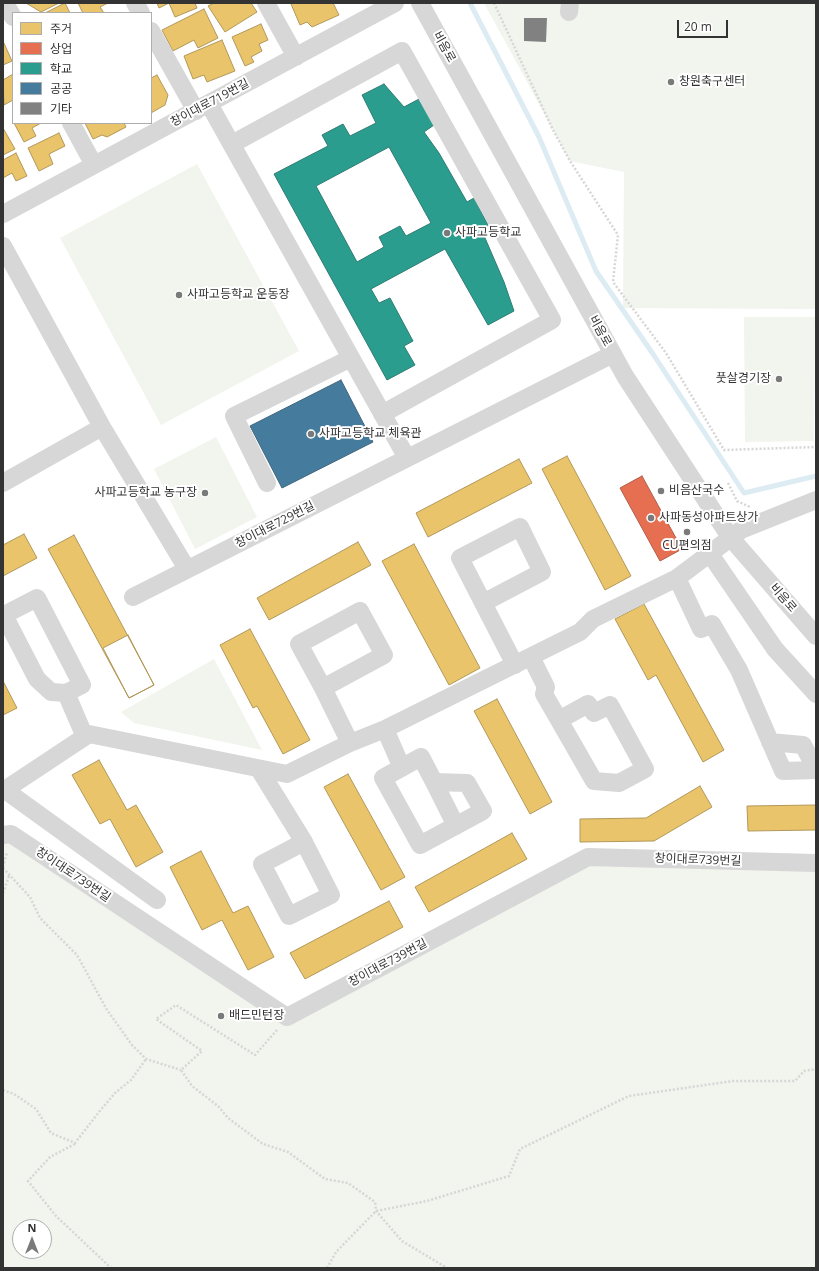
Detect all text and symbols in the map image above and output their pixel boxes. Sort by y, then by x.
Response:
legend [12,12,152,124]
scale bar [679,12,730,38]
text: 20 m [684,18,712,35]
text: 주거 [50,20,72,37]
street label: 비음로 [430,29,458,65]
text: 상업 [50,40,72,57]
text: 학교 [50,60,72,77]
place label: 창원축구센터 [679,75,745,89]
street label: 창이대로719번길 [168,76,252,130]
marker: 창원축구센터 [666,77,676,87]
text: 공공 [50,80,72,97]
text: 기타 [50,100,72,117]
place label: 사파고등학교 [455,226,521,240]
marker: 사파고등학교 [442,228,452,238]
place label: 사파고등학교 운동장 [187,288,289,302]
marker: 사파고등학교 운동장 [174,290,184,300]
street label: 비음로 [586,313,614,349]
place label: 풋살경기장 [716,372,771,386]
marker: 풋살경기장 [774,374,784,384]
place label: 사파고등학교 체육관 [319,427,421,441]
marker: 사파고등학교 체육관 [306,429,316,439]
place label: 비음산국수 [669,484,724,498]
place label: 사파고등학교 농구장 [95,486,197,500]
marker: 비음산국수 [656,486,666,496]
marker: 사파고등학교 농구장 [200,488,210,498]
street label: 창이대로729번길 [233,499,317,551]
place label: 사파동성아파트상가 [659,511,758,525]
marker: 사파동성아파트상가 [646,513,656,523]
marker: CU편의점 [682,527,692,537]
place label: CU편의점 [662,539,712,553]
street label: 비음로 [767,581,799,615]
street label: 창이대로739번길 [33,845,113,905]
street label: 창이대로739번길 [654,851,742,869]
street label: 창이대로739번길 [346,936,430,990]
place label: 배드민턴장 [229,1009,284,1023]
marker: 배드민턴장 [216,1011,226,1021]
north arrow [12,1219,52,1259]
text: N [28,1220,36,1235]

